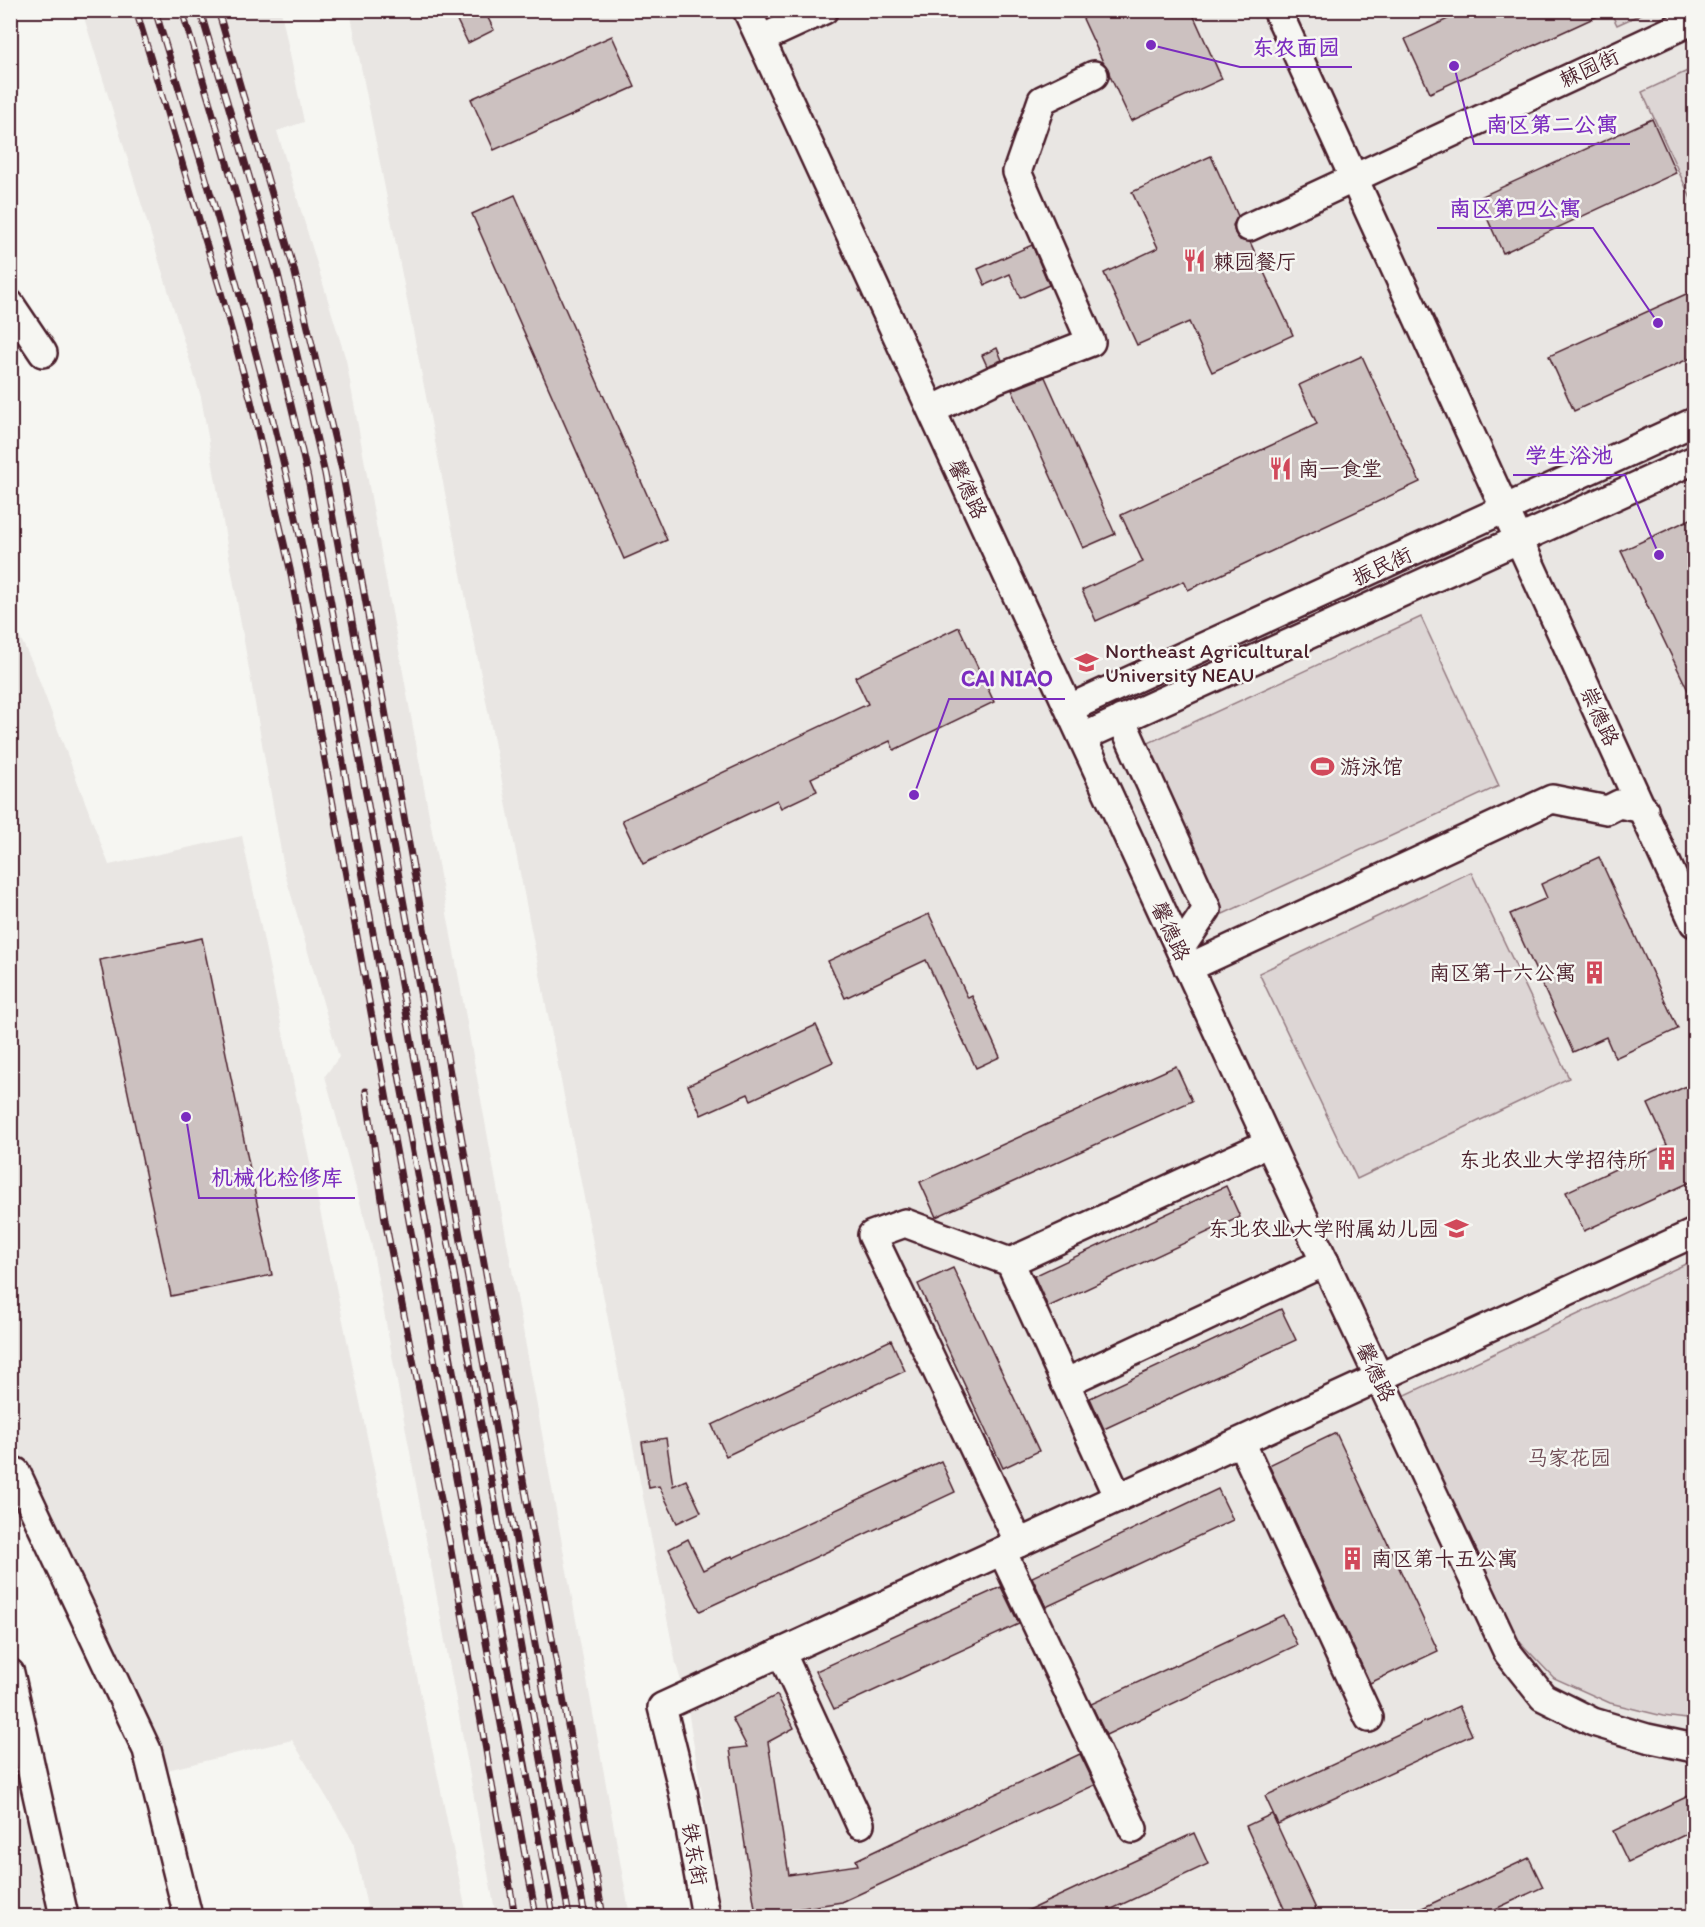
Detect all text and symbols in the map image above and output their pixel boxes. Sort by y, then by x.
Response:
callout: 东农面园 [1240,27,1352,67]
text: 东农面园 [1252,34,1340,61]
street label: 棘园街 [1555,43,1623,93]
callout: 南区第二公寓 [1474,104,1630,144]
text: 南区第二公寓 [1486,111,1618,138]
callout: 南区第四公寓 [1437,188,1593,228]
text: 南区第四公寓 [1449,195,1581,222]
restaurant icon: 棘园餐厅 [1182,248,1208,274]
place label: 棘园餐厅 [1213,249,1297,274]
callout: 学生浴池 [1513,435,1625,475]
text: 学生浴池 [1525,442,1613,469]
street label: 馨德路 [943,455,993,523]
restaurant icon: 南一食堂 [1267,455,1293,481]
place label: 南一食堂 [1298,456,1382,481]
street label: 振民街 [1348,541,1416,591]
place label: Northeast Agricultural University NEAU [1105,638,1309,687]
school or university icon: Northeast Agricultural University NEAU [1074,649,1100,675]
callout: CAI NIAO [949,659,1065,699]
text: CAI NIAO [961,665,1053,692]
street label: 崇德路 [1575,682,1625,750]
sports icon: 游泳馆 [1309,753,1335,779]
place label: 游泳馆 [1340,754,1403,779]
street label: 馨德路 [1146,897,1196,965]
building icon: 南区第十六公寓 [1581,959,1607,985]
place label: 南区第十六公寓 [1429,960,1576,985]
building icon: 东北农业大学招待所 [1653,1146,1679,1172]
place label: 东北农业大学招待所 [1459,1147,1648,1172]
callout: 机械化检修库 [199,1158,355,1198]
text: 机械化检修库 [211,1164,343,1191]
school or university icon: 东北农业大学附属幼儿园 [1444,1215,1470,1241]
place label: 东北农业大学附属幼儿园 [1208,1216,1439,1241]
street label: 馨德路 [1351,1338,1401,1406]
park label: 马家花园 [1527,1445,1611,1470]
building icon: 南区第十五公寓 [1340,1545,1366,1571]
place label: 南区第十五公寓 [1371,1546,1518,1571]
street label: 铁东街 [677,1821,713,1887]

